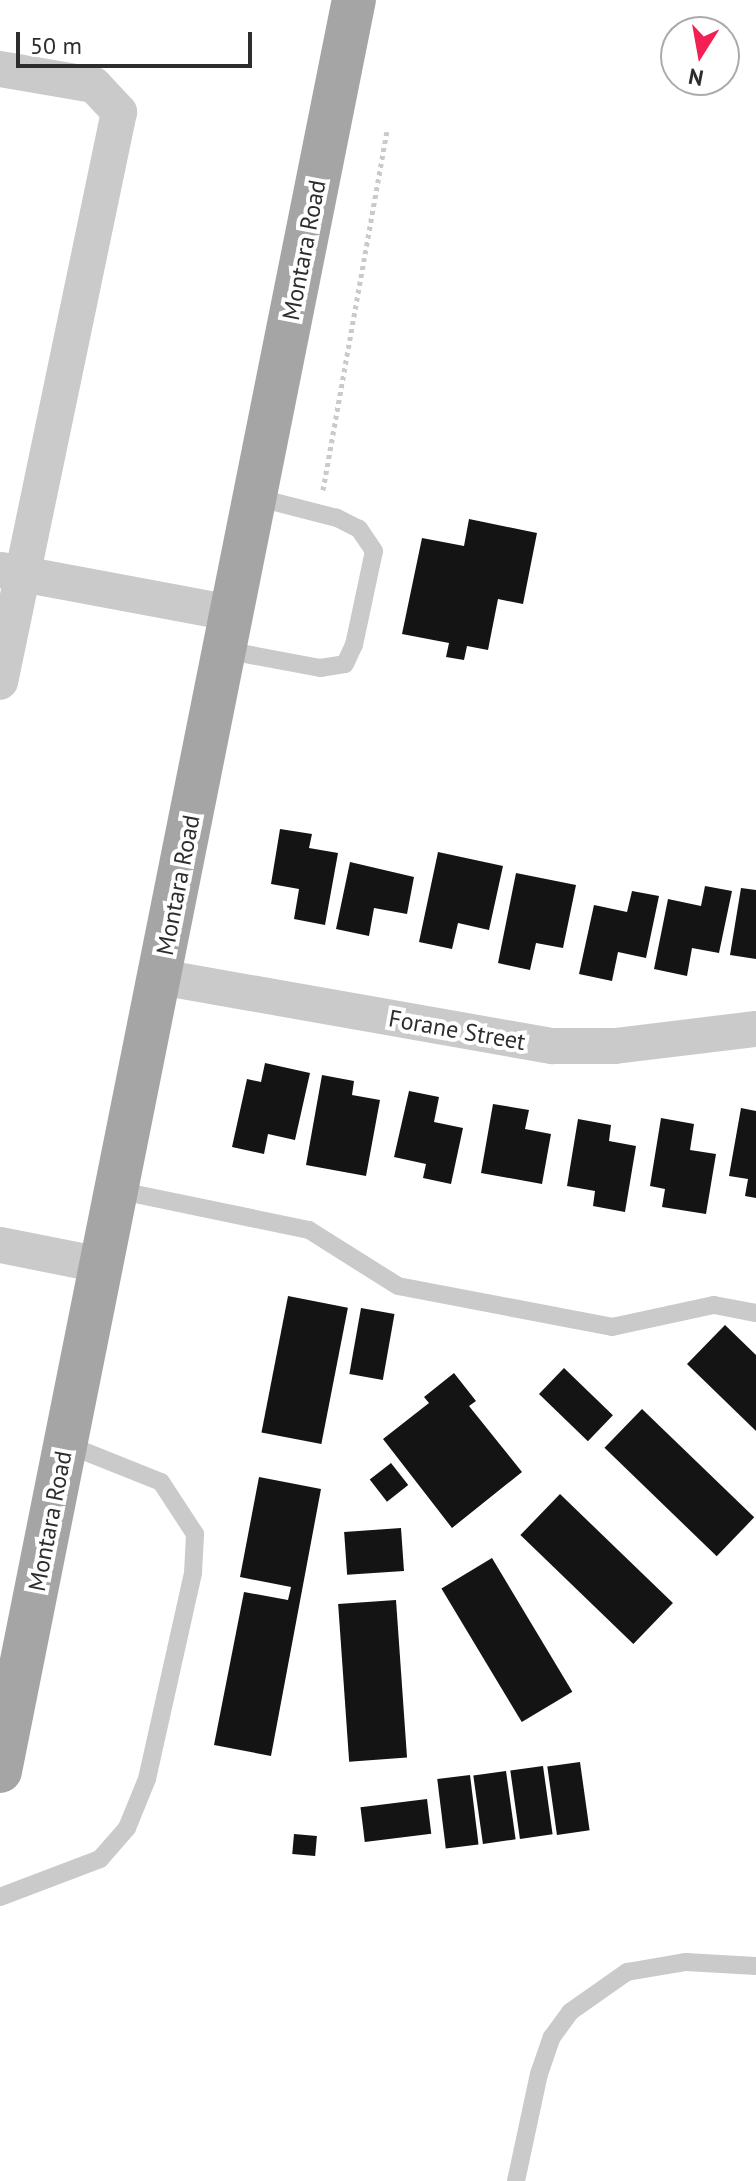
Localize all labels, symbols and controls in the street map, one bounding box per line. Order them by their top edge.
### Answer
scale bar [20,16,256,66]
north arrow [660,16,740,96]
text: 50 m [30,30,82,61]
text: N [686,62,706,93]
street label: Montara Road [276,177,332,323]
street label: Montara Road [150,812,206,958]
street label: Forane Street [386,1004,528,1056]
street label: Montara Road [22,1448,78,1594]

